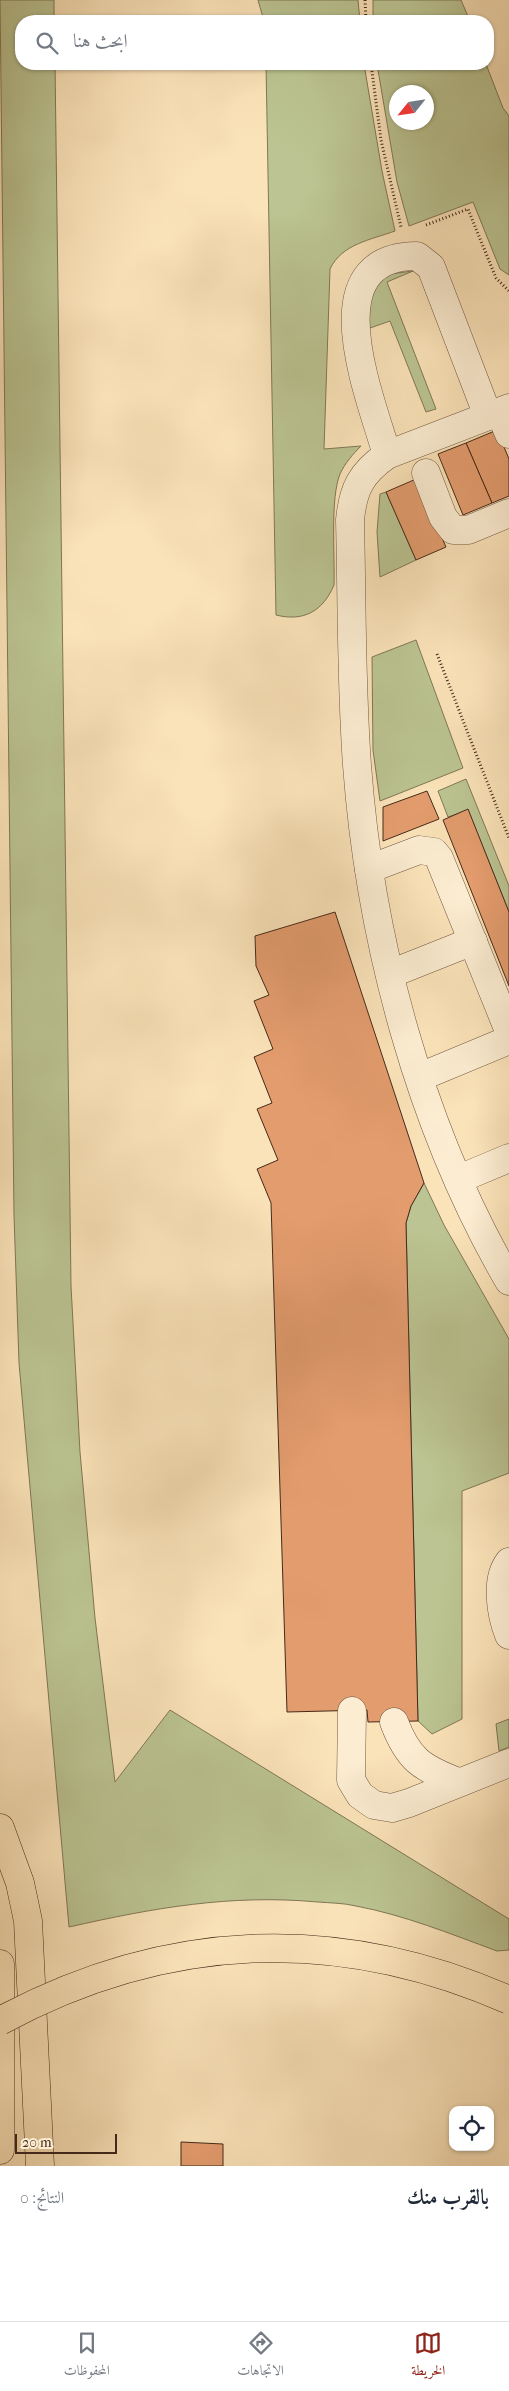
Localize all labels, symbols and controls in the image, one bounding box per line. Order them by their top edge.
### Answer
search box [15,15,494,70]
icon: search [33,29,61,57]
text: ابحث هنا [73,30,128,52]
north arrow [389,85,434,130]
map controls [449,2106,494,2151]
button: locate [449,2106,494,2151]
scale bar [15,2131,118,2154]
text: 20 m [22,2134,52,2151]
text: بالقرب منك [407,2185,489,2209]
text: النتائج: 0 [20,2188,64,2207]
tab: المحفوظات [64,2329,110,2384]
tab: الاتجاهات [237,2329,284,2384]
tab: الخريطة [411,2329,445,2384]

